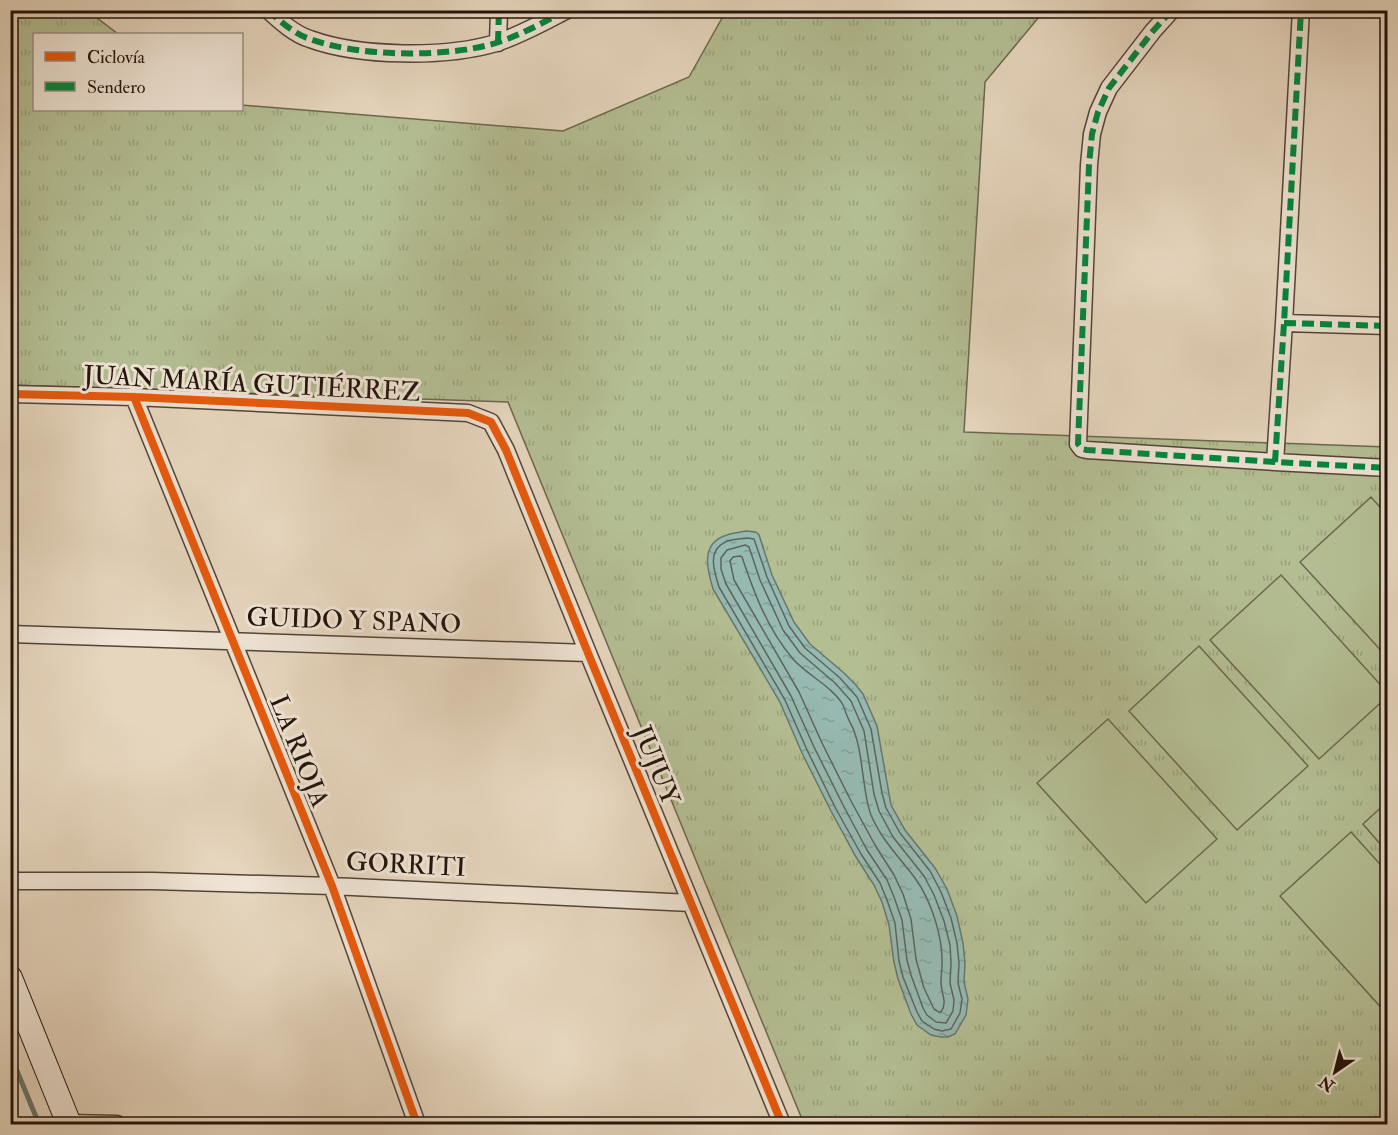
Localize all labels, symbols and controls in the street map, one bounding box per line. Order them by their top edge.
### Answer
legend [33,33,243,111]
text: Ciclovía [87,46,146,69]
text: Sendero [87,76,146,99]
street label: JUAN MARÍA GUTIÉRREZ [82,357,421,409]
street label: GUIDO Y SPANO [246,601,462,641]
street label: LA RIOJA [262,691,336,813]
street label: JUJUY [625,720,687,811]
street label: GORRITI [345,846,467,884]
north arrow [1305,1042,1365,1102]
text: N [1315,1071,1339,1096]

